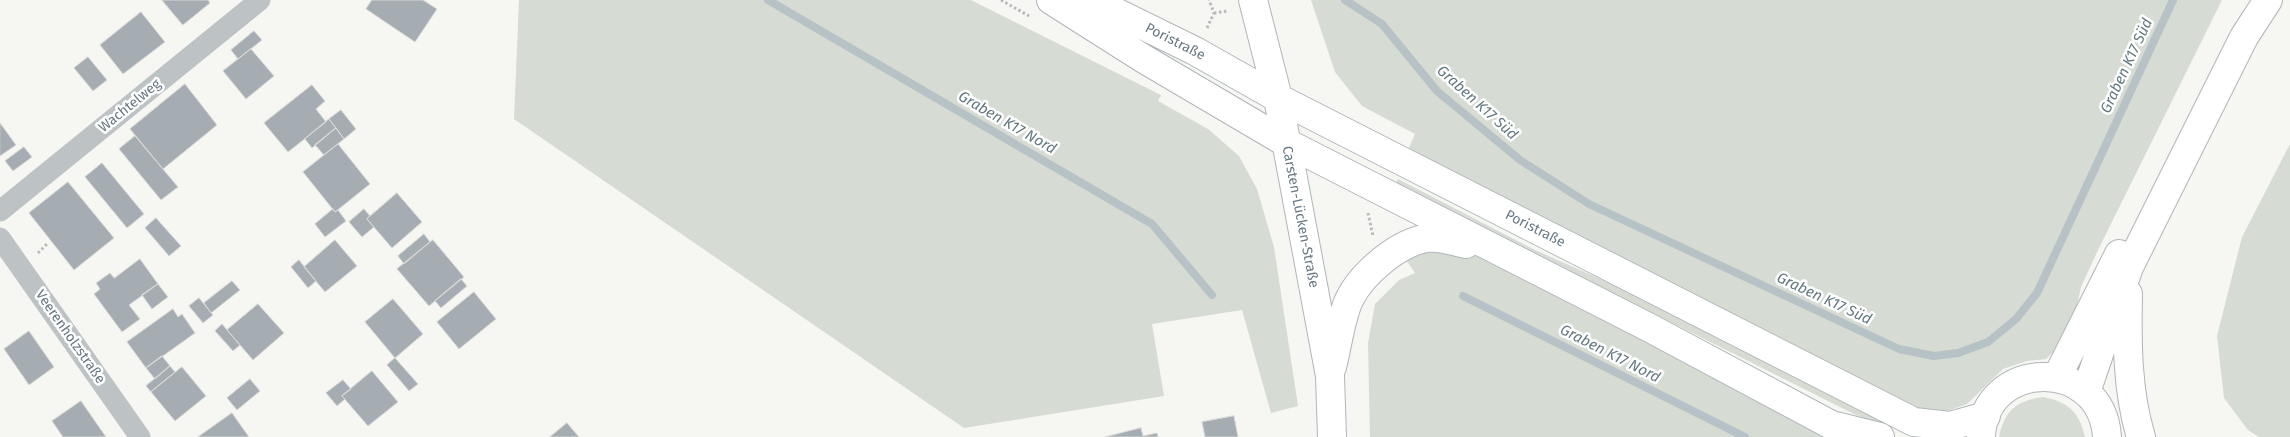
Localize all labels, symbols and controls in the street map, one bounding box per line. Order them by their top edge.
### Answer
water label: Graben K17 Süd [2097,16,2157,116]
street label: Poristraße [1142,20,1208,64]
water label: Graben K17 Süd [1433,62,1521,144]
street label: Wachtelweg [96,76,164,136]
water label: Graben K17 Nord [955,88,1059,158]
street label: Carsten-Lücken-Straße [1278,145,1322,289]
street label: Poristraße [1502,207,1568,251]
water label: Graben K17 Süd [1774,269,1874,329]
street label: Veerenholzstraße [32,287,108,387]
water label: Graben K17 Nord [1557,321,1663,387]

